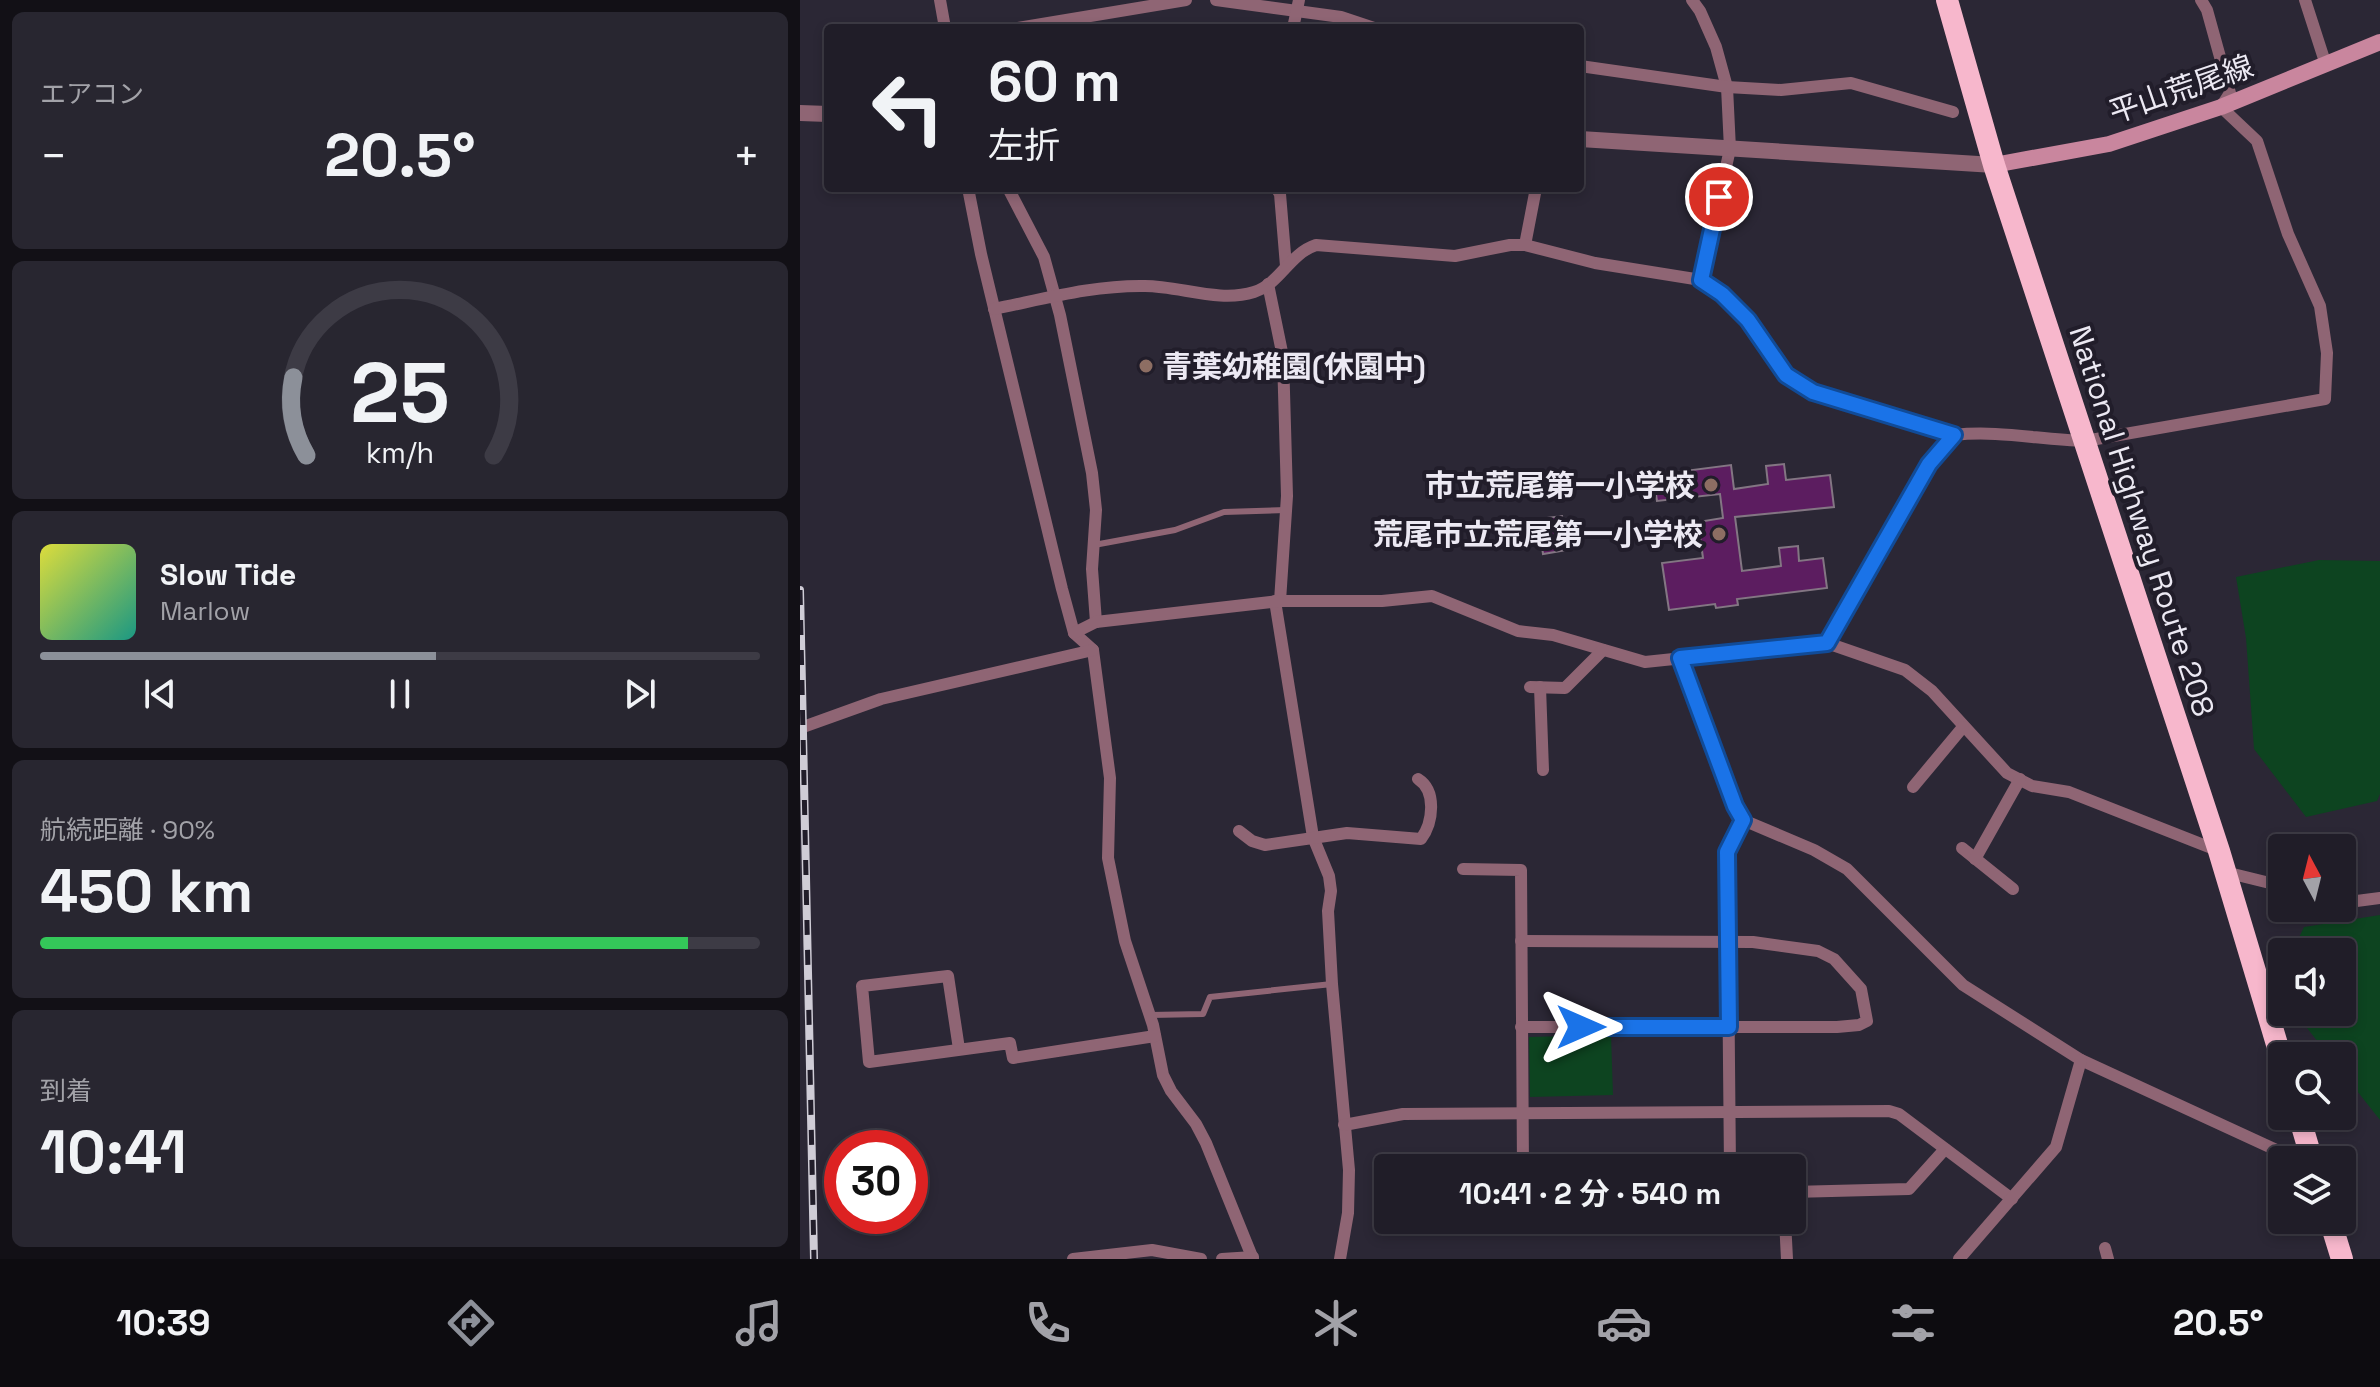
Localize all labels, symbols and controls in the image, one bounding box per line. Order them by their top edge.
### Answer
text: 60 m [988,46,1121,117]
street label: 平山荒尾線 [2104,46,2258,132]
icon: left [856,56,960,160]
text: エアコン [40,77,144,111]
text: 20.5° [324,117,476,194]
text: 左折 [988,123,1060,169]
text: − [40,128,67,184]
text: + [733,128,760,184]
pin [1685,163,1753,231]
icon: arrive [1697,175,1741,219]
street label: National Highway Route 208 [2060,321,2224,721]
text: 25 [350,340,450,446]
place label: 青葉幼稚園(休園中) [1162,347,1426,386]
marker: 青葉幼稚園(休園中) [1137,357,1155,375]
text: km/h [366,435,434,471]
place label: 市立荒尾第一小学校 [1425,466,1695,505]
marker: 市立荒尾第一小学校 [1702,476,1720,494]
place label: 荒尾市立荒尾第一小学校 [1373,515,1703,554]
marker: 荒尾市立荒尾第一小学校 [1710,525,1728,543]
text: Slow Tide [160,555,296,594]
text: Marlow [160,594,250,628]
icon: previous [138,672,182,716]
icon: pause [378,672,422,716]
icon: next [618,672,662,716]
text: 航続距離 · 90% [40,813,215,847]
north arrow [2268,834,2356,922]
map controls [2268,834,2356,1234]
text: 450 km [40,853,253,930]
button: sound [2268,938,2356,1026]
position arrow [1539,985,1623,1069]
button: search [2268,1042,2356,1130]
text: 到着 [40,1074,92,1108]
text: 10:41 [40,1114,187,1191]
speed limit sign: 30 [824,1130,928,1234]
button: layers [2268,1146,2356,1234]
text: 10:41 · 2 分 · 540 m [1459,1174,1721,1213]
icon: directions [443,1295,499,1351]
icon: music [731,1295,787,1351]
icon: phone [1020,1295,1076,1351]
icon: climate [1308,1295,1364,1351]
icon: car [1596,1295,1652,1351]
icon: filters [1885,1295,1941,1351]
text: 10:39 [116,1300,211,1346]
text: 20.5° [2173,1300,2264,1346]

